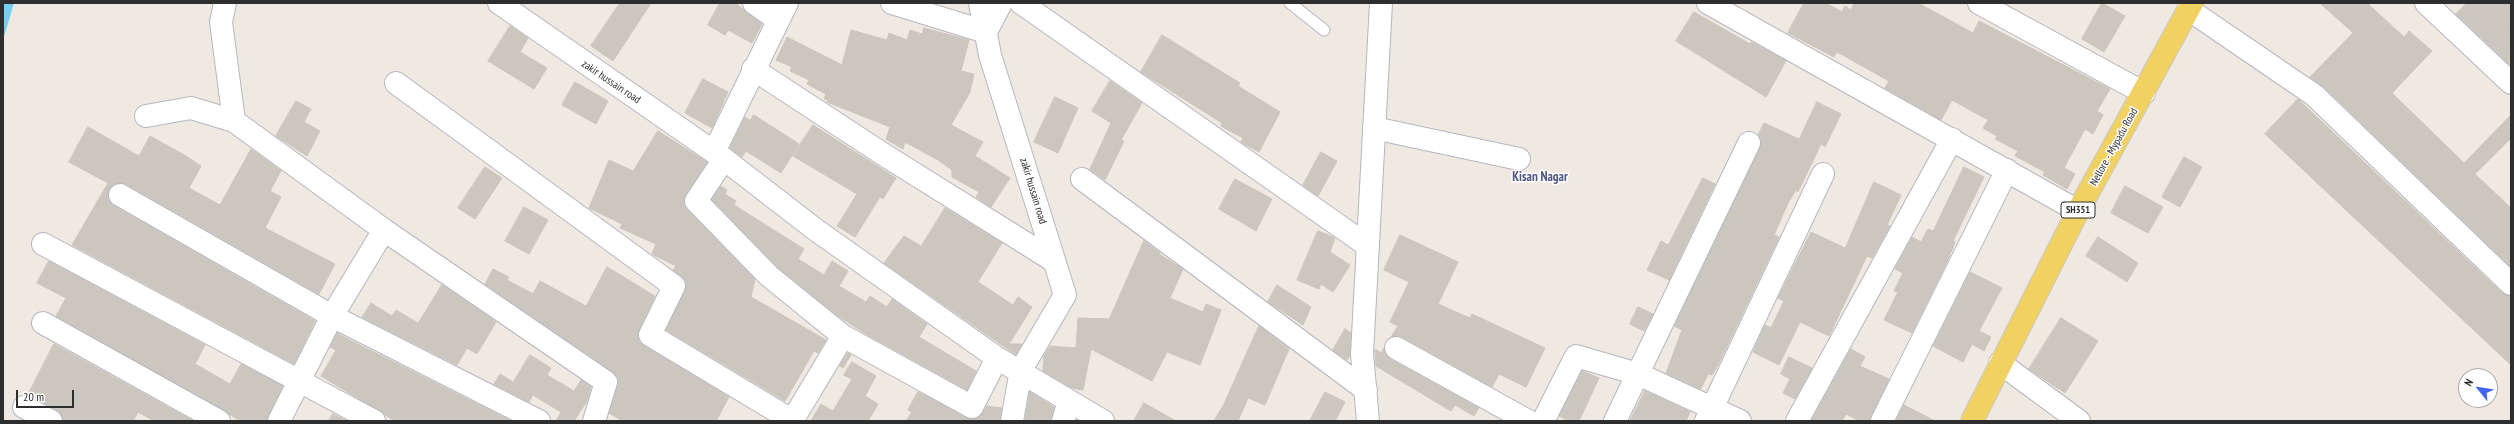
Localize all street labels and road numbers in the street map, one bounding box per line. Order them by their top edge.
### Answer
street label: zakir hussain road [579,57,643,107]
street label: Nellore - Mypadu Road [2087,106,2141,188]
street label: zakir hussain road [1017,156,1049,226]
road number: SH351 [2061,202,2095,218]

